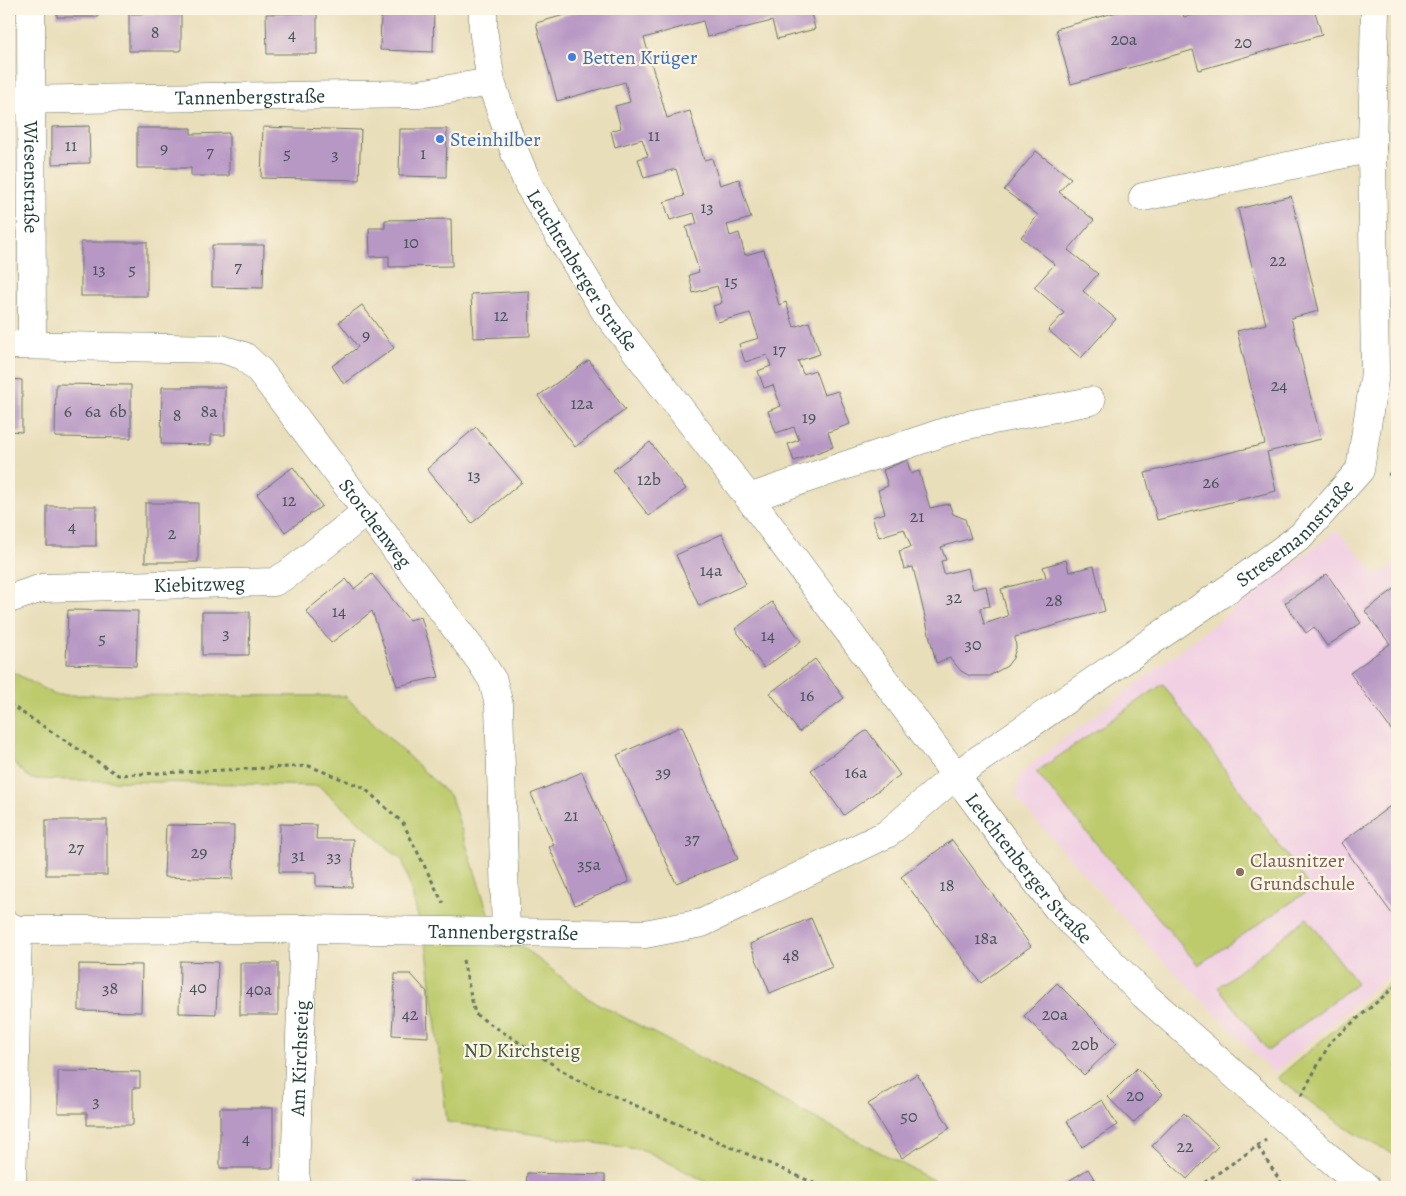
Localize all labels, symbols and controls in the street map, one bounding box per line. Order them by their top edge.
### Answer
house number: 8 [151,20,159,44]
house number: 4 [288,22,296,46]
house number: 20a [1111,27,1138,51]
house number: 20 [1234,30,1252,54]
place label: Betten Krüger [582,44,698,71]
marker: Betten Krüger [566,51,578,63]
street label: Tannenbergstraße [175,82,325,112]
street label: Wiesenstraße [17,120,45,233]
house number: 11 [648,123,660,147]
place label: Steinhilber [450,126,541,153]
house number: 11 [65,133,77,157]
marker: Steinhilber [434,133,446,145]
house number: 9 [160,136,168,160]
house number: 7 [206,139,214,163]
house number: 5 [283,141,291,165]
house number: 1 [420,141,426,165]
house number: 3 [331,142,339,166]
street label: Leuchtenberger Straße [520,184,644,357]
house number: 13 [700,195,714,219]
house number: 10 [403,230,419,254]
house number: 22 [1269,248,1287,272]
house number: 7 [234,254,242,278]
house number: 13 [92,257,106,281]
house number: 5 [128,257,136,281]
house number: 15 [724,269,738,293]
house number: 12 [494,303,509,327]
house number: 9 [362,323,370,347]
house number: 17 [772,337,786,361]
house number: 24 [1271,373,1287,397]
house number: 12a [570,391,594,415]
house number: 6 [64,399,72,423]
house number: 6a [85,399,102,423]
house number: 6b [109,399,127,423]
house number: 8a [200,399,218,423]
house number: 8 [173,403,181,427]
house number: 19 [802,405,816,429]
house number: 13 [467,463,481,487]
house number: 12b [637,467,661,491]
house number: 26 [1203,470,1219,494]
street label: Storchenweg [332,473,418,574]
street label: Stresemannstraße [1230,473,1360,593]
house number: 12 [282,488,297,512]
house number: 21 [910,504,924,528]
house number: 4 [68,514,76,538]
house number: 2 [168,521,177,545]
house number: 14a [700,558,723,582]
street label: Kiebitzweg [153,570,245,599]
house number: 32 [946,585,962,609]
house number: 28 [1045,588,1063,612]
house number: 14 [332,599,346,623]
house number: 3 [222,621,230,645]
house number: 14 [761,623,775,647]
house number: 5 [98,626,106,650]
house number: 30 [964,632,982,656]
house number: 16 [800,683,814,707]
house number: 39 [655,760,671,784]
house number: 16a [845,760,868,784]
street label: Leuchtenberger Straße [959,787,1098,950]
house number: 21 [564,803,578,827]
house number: 37 [684,826,700,850]
house number: 27 [68,835,84,859]
house number: 29 [191,840,207,864]
house number: 31 [291,843,305,867]
house number: 33 [327,844,341,868]
place label: Clausnitzer Grundschule [1250,847,1355,897]
house number: 35a [577,852,601,876]
marker: Clausnitzer Grundschule [1234,866,1246,878]
house number: 18 [940,873,954,897]
street label: Tannenbergstraße [428,918,578,947]
house number: 18a [974,926,998,950]
house number: 48 [783,943,799,967]
house number: 40 [189,975,207,999]
house number: 38 [102,976,118,1000]
house number: 40a [246,977,273,1001]
street label: Am Kirchsteig [284,1000,315,1118]
house number: 42 [402,1002,419,1026]
house number: 20a [1042,1002,1069,1026]
house number: 20b [1071,1032,1099,1056]
park label: ND Kirchsteig [464,1037,580,1064]
house number: 20 [1126,1083,1144,1107]
house number: 3 [92,1089,100,1113]
house number: 50 [900,1104,918,1128]
house number: 4 [242,1126,250,1150]
house number: 22 [1176,1134,1194,1158]

